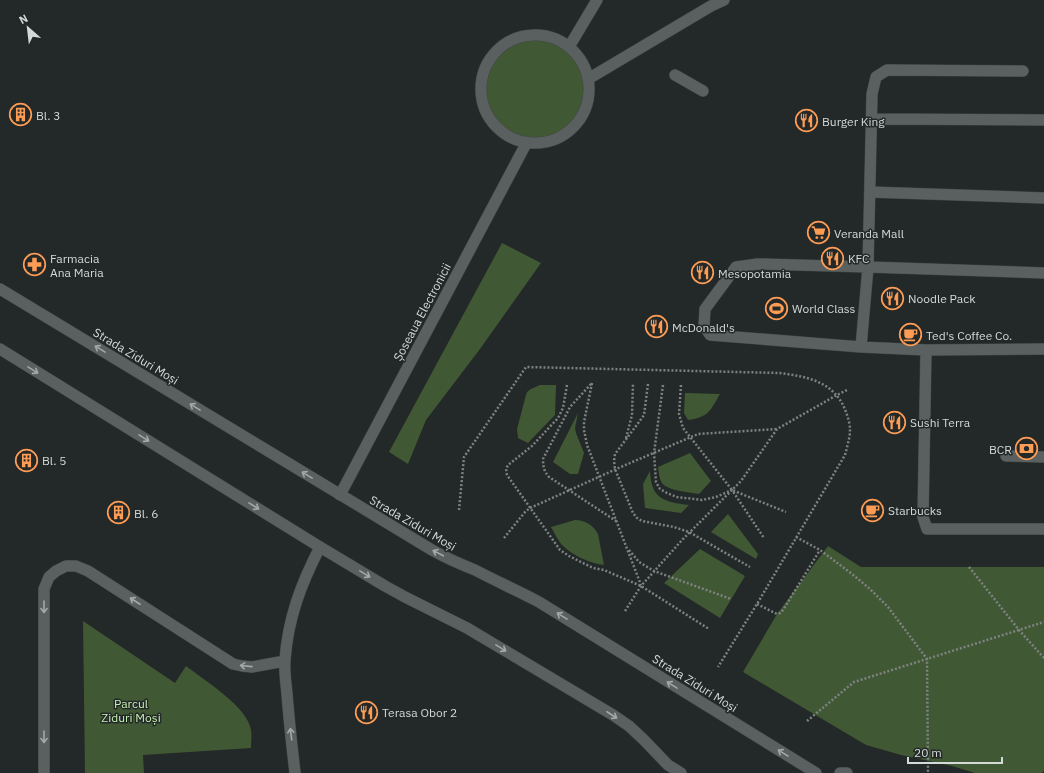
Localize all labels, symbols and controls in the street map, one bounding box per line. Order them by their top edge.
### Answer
north arrow [8,8,48,48]
text: N [17,11,30,27]
building icon: Bl. 3 [7,102,33,128]
place label: Bl. 3 [36,108,61,123]
restaurant icon: Burger King [794,108,820,134]
place label: Burger King [822,114,885,129]
supermarket icon: Veranda Mall [805,220,831,246]
place label: Veranda Mall [834,226,904,241]
restaurant icon: KFC [819,245,845,271]
place label: Farmacia Ana Maria [50,251,104,280]
place label: KFC [848,251,870,266]
pharmacy icon: Farmacia Ana Maria [22,252,48,278]
restaurant icon: Mesopotamia [689,260,715,286]
street label: Șoseaua Electronicii [390,261,454,363]
place label: Mesopotamia [718,266,792,281]
restaurant icon: Noodle Pack [880,285,906,311]
place label: Noodle Pack [908,291,976,306]
sports icon: World Class [763,295,789,321]
place label: World Class [792,301,856,316]
restaurant icon: McDonald's [643,314,669,340]
place label: McDonald's [672,320,735,335]
cafe icon: Ted's Coffee Co. [897,322,923,348]
street label: Strada Ziduri Moși [90,324,182,388]
place label: Ted's Coffee Co. [926,328,1012,343]
one-way arrow [94,345,106,353]
one-way arrow [27,366,39,374]
one-way arrow [189,403,201,411]
restaurant icon: Sushi Terra [882,409,908,435]
place label: Sushi Terra [910,415,971,430]
one-way arrow [138,434,149,442]
bank icon: BCR [1014,436,1040,462]
place label: BCR [989,442,1012,457]
building icon: Bl. 5 [13,447,39,473]
place label: Bl. 5 [42,453,67,468]
one-way arrow [301,470,313,478]
street label: Strada Ziduri Moși [367,492,459,554]
cafe icon: Starbucks [860,497,886,523]
building icon: Bl. 6 [106,500,132,526]
one-way arrow [248,503,260,511]
place label: Starbucks [888,503,942,518]
place label: Bl. 6 [134,506,159,521]
one-way arrow [432,549,444,557]
one-way arrow [359,570,370,578]
one-way arrow [130,597,141,605]
one-way arrow [40,600,48,613]
one-way arrow [556,612,568,620]
one-way arrow [495,644,506,652]
street label: Strada Ziduri Moși [650,651,740,715]
one-way arrow [240,663,253,670]
one-way arrow [666,680,678,688]
park label: Parcul Ziduri Moși [101,696,161,725]
restaurant icon: Terasa Obor 2 [353,699,379,725]
place label: Terasa Obor 2 [382,705,457,720]
one-way arrow [606,711,618,719]
one-way arrow [287,728,295,741]
one-way arrow [40,730,48,743]
scale bar [908,739,1002,765]
text: 20 m [914,745,942,760]
one-way arrow [777,748,789,756]

